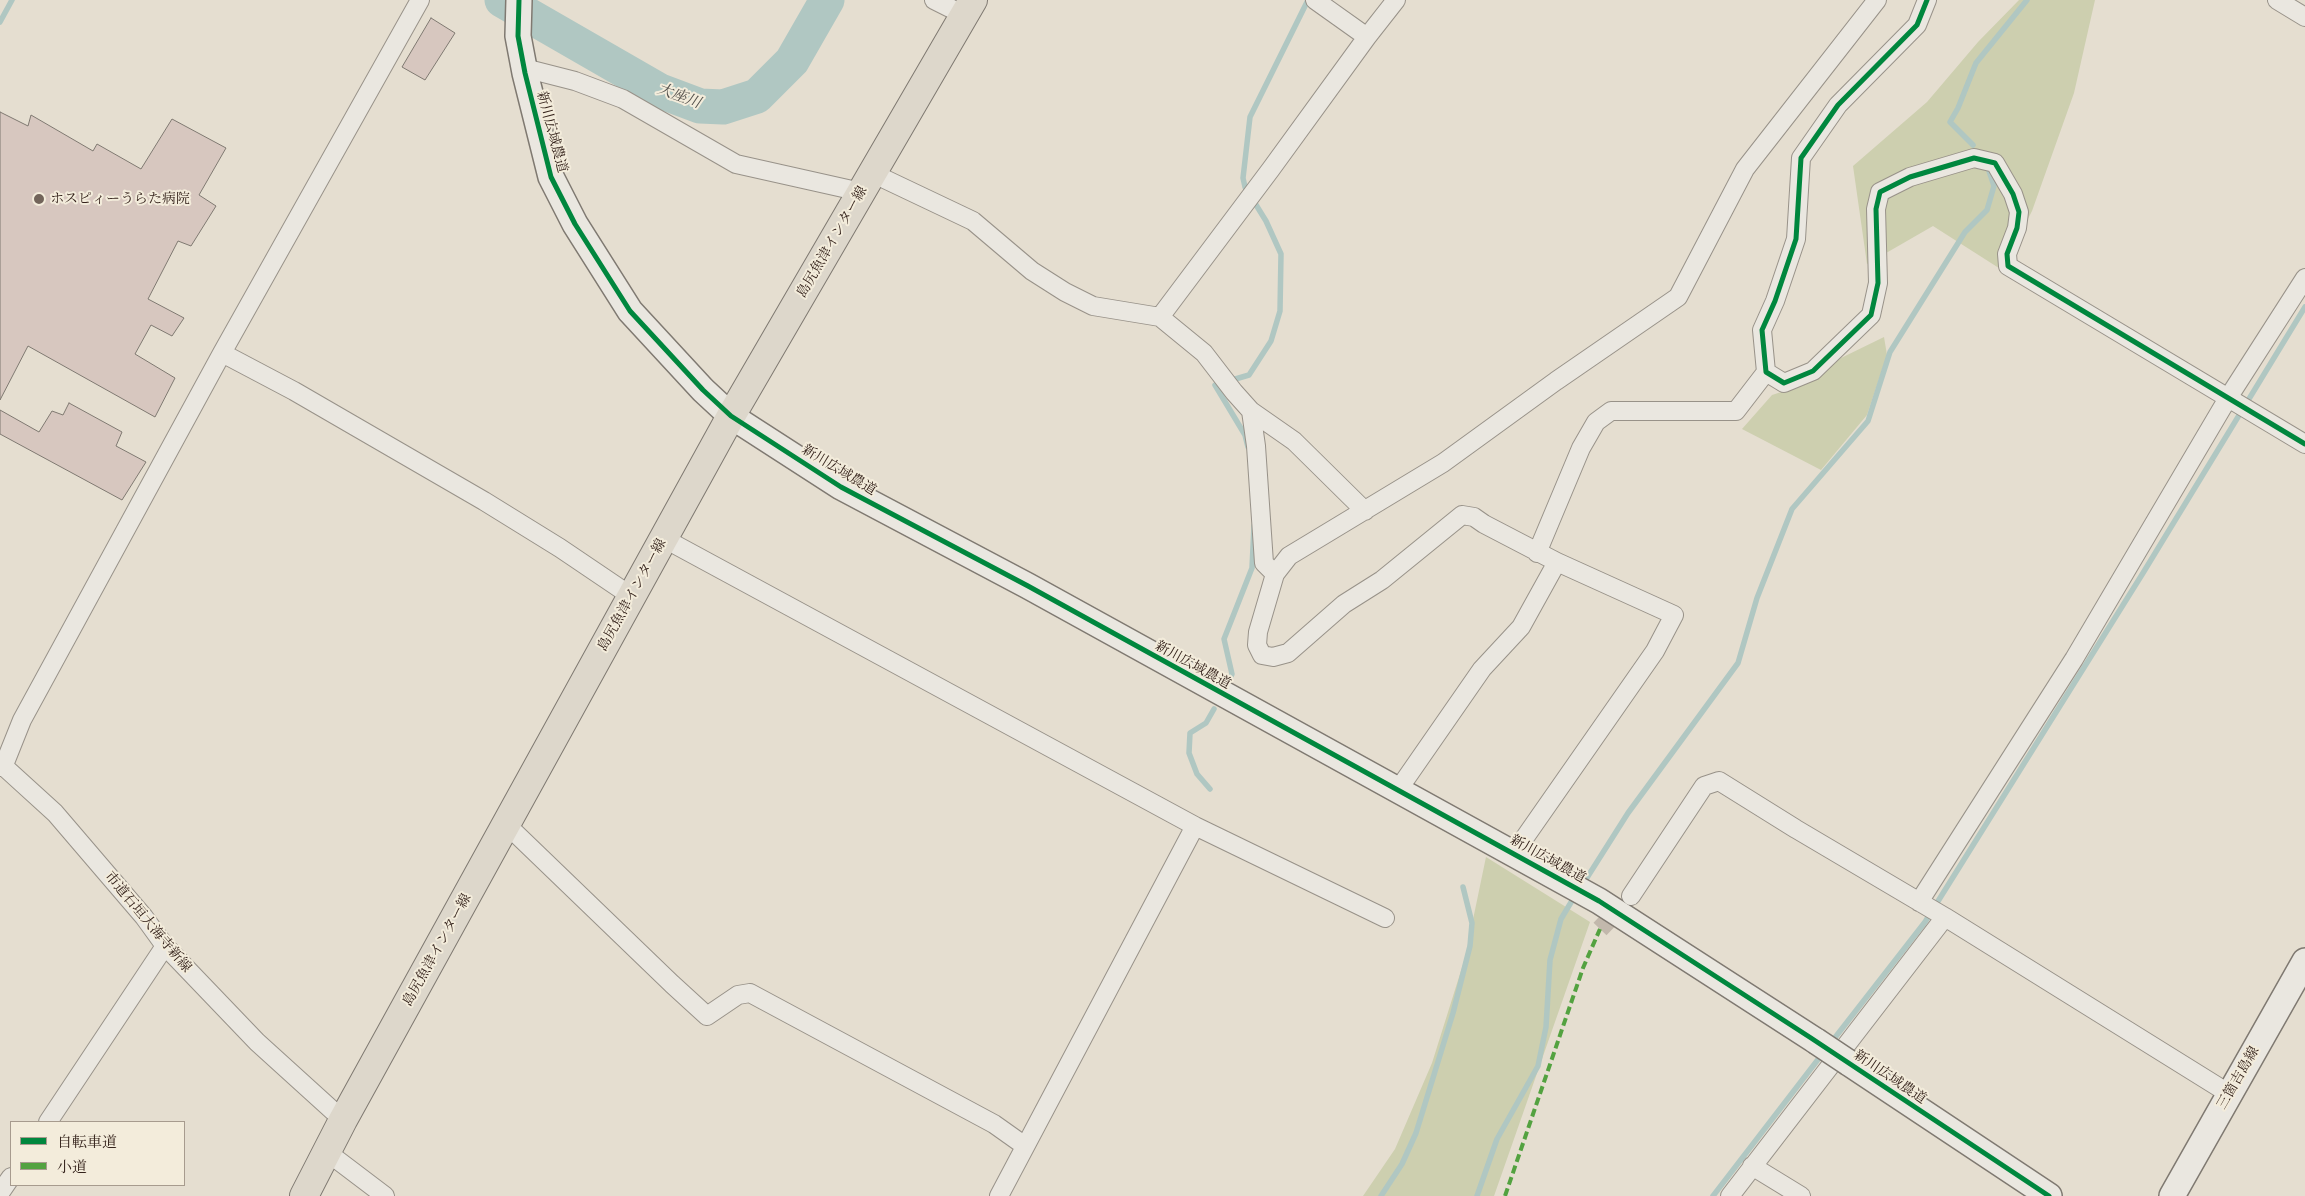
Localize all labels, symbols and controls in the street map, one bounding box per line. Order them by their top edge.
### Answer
water label: 大座川 [655,80,703,112]
street label: 新川広域農道 [533,89,571,175]
street label: 島尻魚津インター線 [793,183,871,301]
place label: ホスピィーうらた病院 [50,191,190,207]
marker: ホスピィーうらた病院 [32,192,46,206]
street label: 新川広域農道 [799,441,879,499]
street label: 島尻魚津インター線 [594,536,670,654]
street label: 新川広域農道 [1152,637,1234,693]
street label: 新川広域農道 [1507,831,1589,887]
street label: 市道石垣大海寺新線 [101,868,195,976]
street label: 島尻魚津インター線 [399,891,475,1009]
street label: 三箇吉島線 [2213,1043,2263,1113]
street label: 新川広域農道 [1850,1047,1930,1107]
legend [10,1121,185,1186]
text: 自転車道 [57,1132,117,1151]
text: 小道 [57,1157,87,1176]

